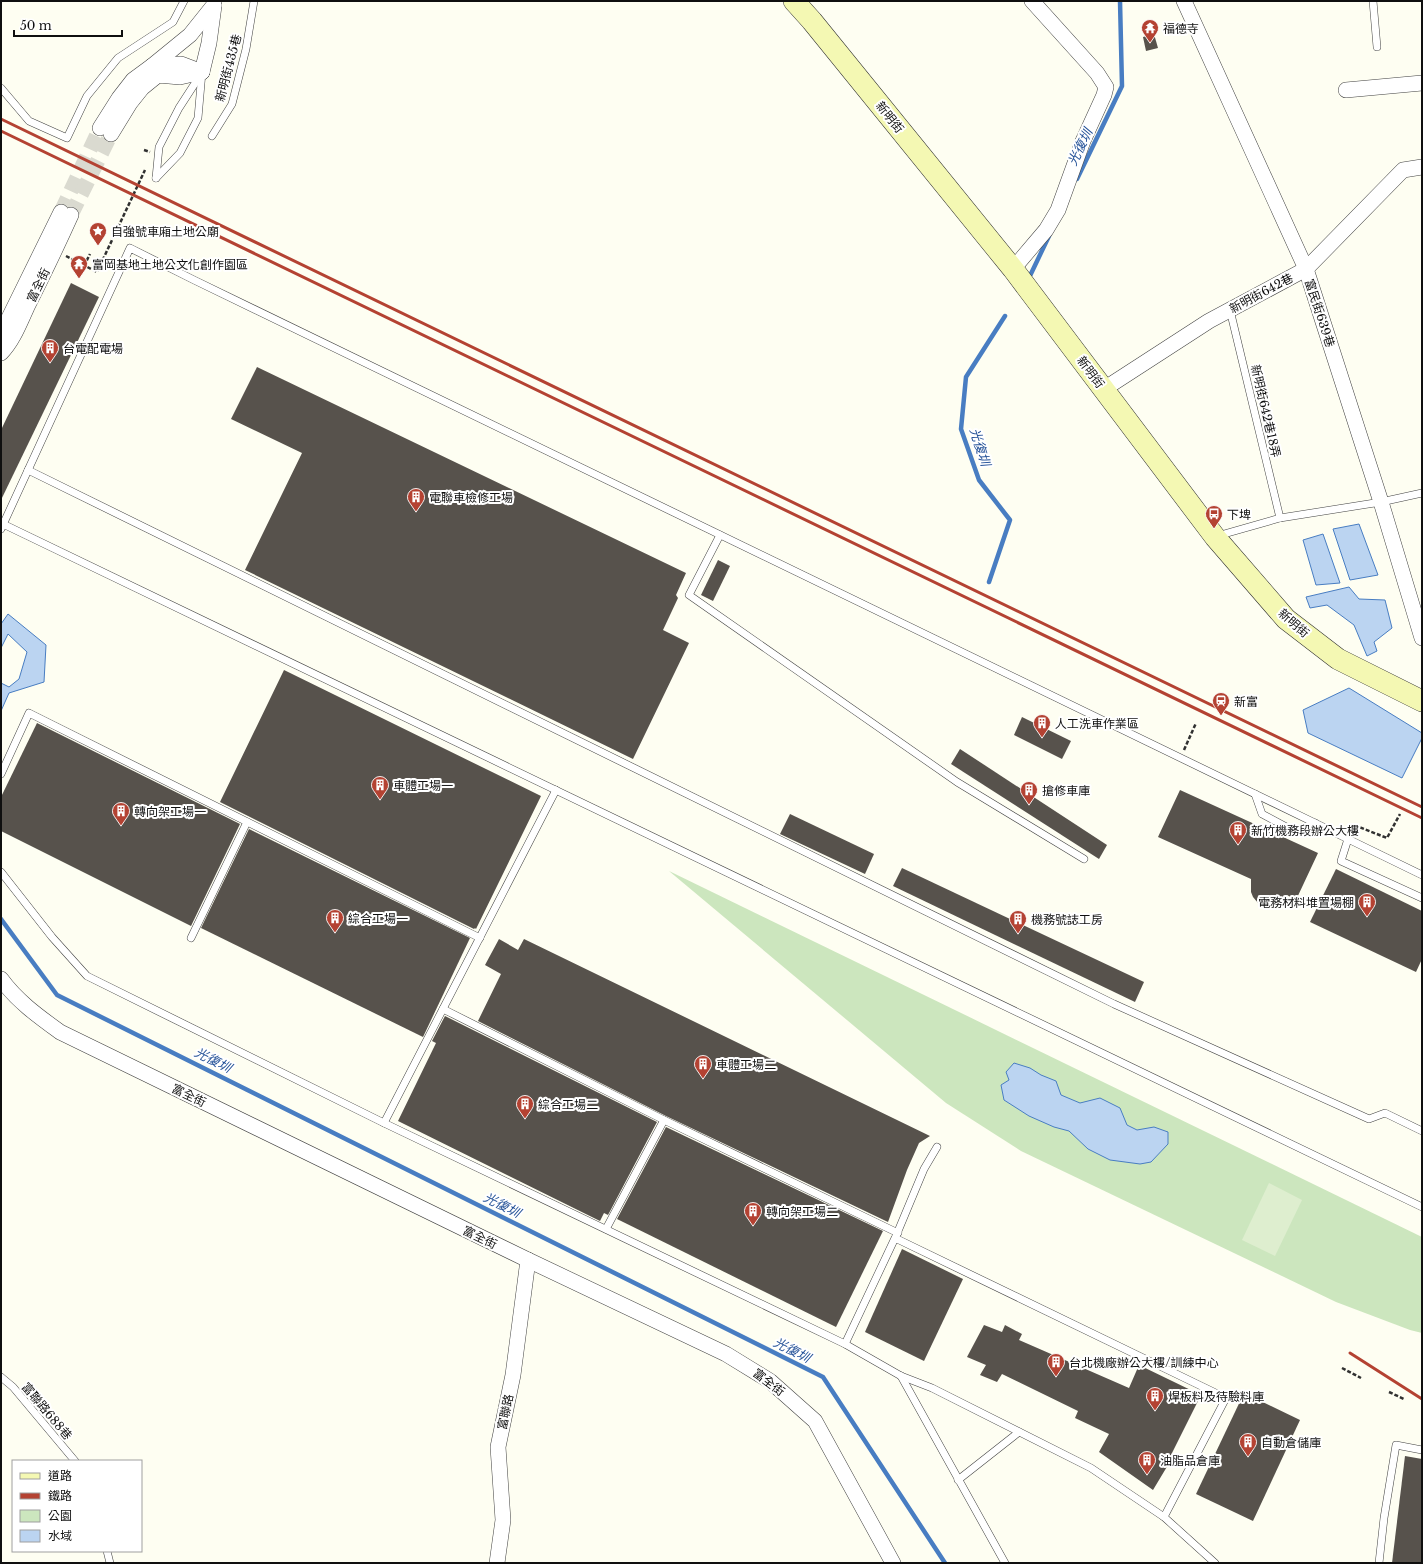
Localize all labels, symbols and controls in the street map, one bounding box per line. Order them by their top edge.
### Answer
scale bar [14,12,122,38]
text: 50 m [20,18,52,33]
temple icon: 福德寺 [1140,18,1160,43]
place label: 福德寺 [1163,21,1199,36]
street label: 新明街435巷 [212,33,244,103]
street label: 新明街 [873,98,907,136]
water label: 光復圳 [1064,124,1097,168]
place icon: 自強號車廂土地公廟 [88,221,108,246]
place label: 自強號車廂土地公廟 [111,224,219,239]
temple icon: 富岡基地土地公文化創作園區 [69,254,89,279]
place label: 富岡基地土地公文化創作園區 [92,257,248,272]
street label: 富全街 [23,266,53,304]
street label: 新明街642巷 [1227,270,1295,316]
street label: 富民街639巷 [1302,277,1338,349]
building icon: 台電配電場 [40,338,60,363]
place label: 台電配電場 [63,341,123,356]
street label: 新明街 [1074,353,1108,391]
street label: 新明街642巷18弄 [1248,363,1284,459]
water label: 光復圳 [966,426,995,470]
building icon: 電聯車檢修工場 [406,487,426,512]
place label: 電聯車檢修工場 [429,490,513,505]
bus stop icon: 下埤 [1204,504,1224,529]
place label: 下埤 [1227,507,1251,522]
street label: 新明街 [1275,606,1313,640]
station icon: 新富 [1211,691,1231,716]
place label: 新富 [1234,694,1258,709]
building icon: 人工洗車作業區 [1032,713,1052,738]
place label: 人工洗車作業區 [1055,716,1139,731]
building icon: 車體工場一 [370,775,390,800]
place label: 車體工場一 [393,778,453,793]
building icon: 搶修車庫 [1019,780,1039,805]
place label: 搶修車庫 [1042,783,1090,798]
building icon: 轉向架工場一 [111,801,131,826]
place label: 轉向架工場一 [134,804,206,819]
building icon: 新竹機務段辦公大樓 [1228,820,1248,845]
place label: 新竹機務段辦公大樓 [1251,823,1359,838]
building icon: 電務材料堆置場棚 [1357,892,1377,917]
place label: 電務材料堆置場棚 [1258,895,1354,910]
building icon: 綜合工場一 [325,908,345,933]
building icon: 機務號誌工房 [1008,909,1028,934]
place label: 綜合工場一 [348,911,408,926]
place label: 機務號誌工房 [1031,912,1103,927]
water label: 光復圳 [192,1044,236,1077]
building icon: 車體工場二 [693,1054,713,1079]
place label: 車體工場二 [716,1057,776,1072]
street label: 富全街 [170,1080,208,1110]
building icon: 綜合工場二 [515,1094,535,1119]
place label: 綜合工場二 [538,1097,598,1112]
water label: 光復圳 [481,1189,525,1222]
building icon: 轉向架工場二 [743,1201,763,1226]
place label: 轉向架工場二 [766,1204,838,1219]
street label: 富全街 [461,1222,499,1252]
water label: 光復圳 [771,1334,815,1367]
building icon: 台北機廠辦公大樓/訓練中心 [1046,1352,1066,1377]
place label: 台北機廠辦公大樓/訓練中心 [1069,1355,1219,1370]
street label: 富全街 [750,1365,788,1399]
street label: 富聯路688巷 [19,1379,75,1443]
building icon: 焊板料及待驗料庫 [1145,1386,1165,1411]
place label: 焊板料及待驗料庫 [1168,1389,1264,1404]
street label: 富聯路 [494,1393,516,1431]
building icon: 自動倉儲庫 [1238,1432,1258,1457]
place label: 自動倉儲庫 [1261,1435,1321,1450]
building icon: 油脂品倉庫 [1137,1450,1157,1475]
place label: 油脂品倉庫 [1160,1453,1220,1468]
legend [12,1460,142,1552]
text: 道路 [48,1468,72,1483]
text: 鐵路 [48,1488,72,1503]
text: 公園 [48,1508,72,1523]
text: 水域 [48,1528,72,1543]

